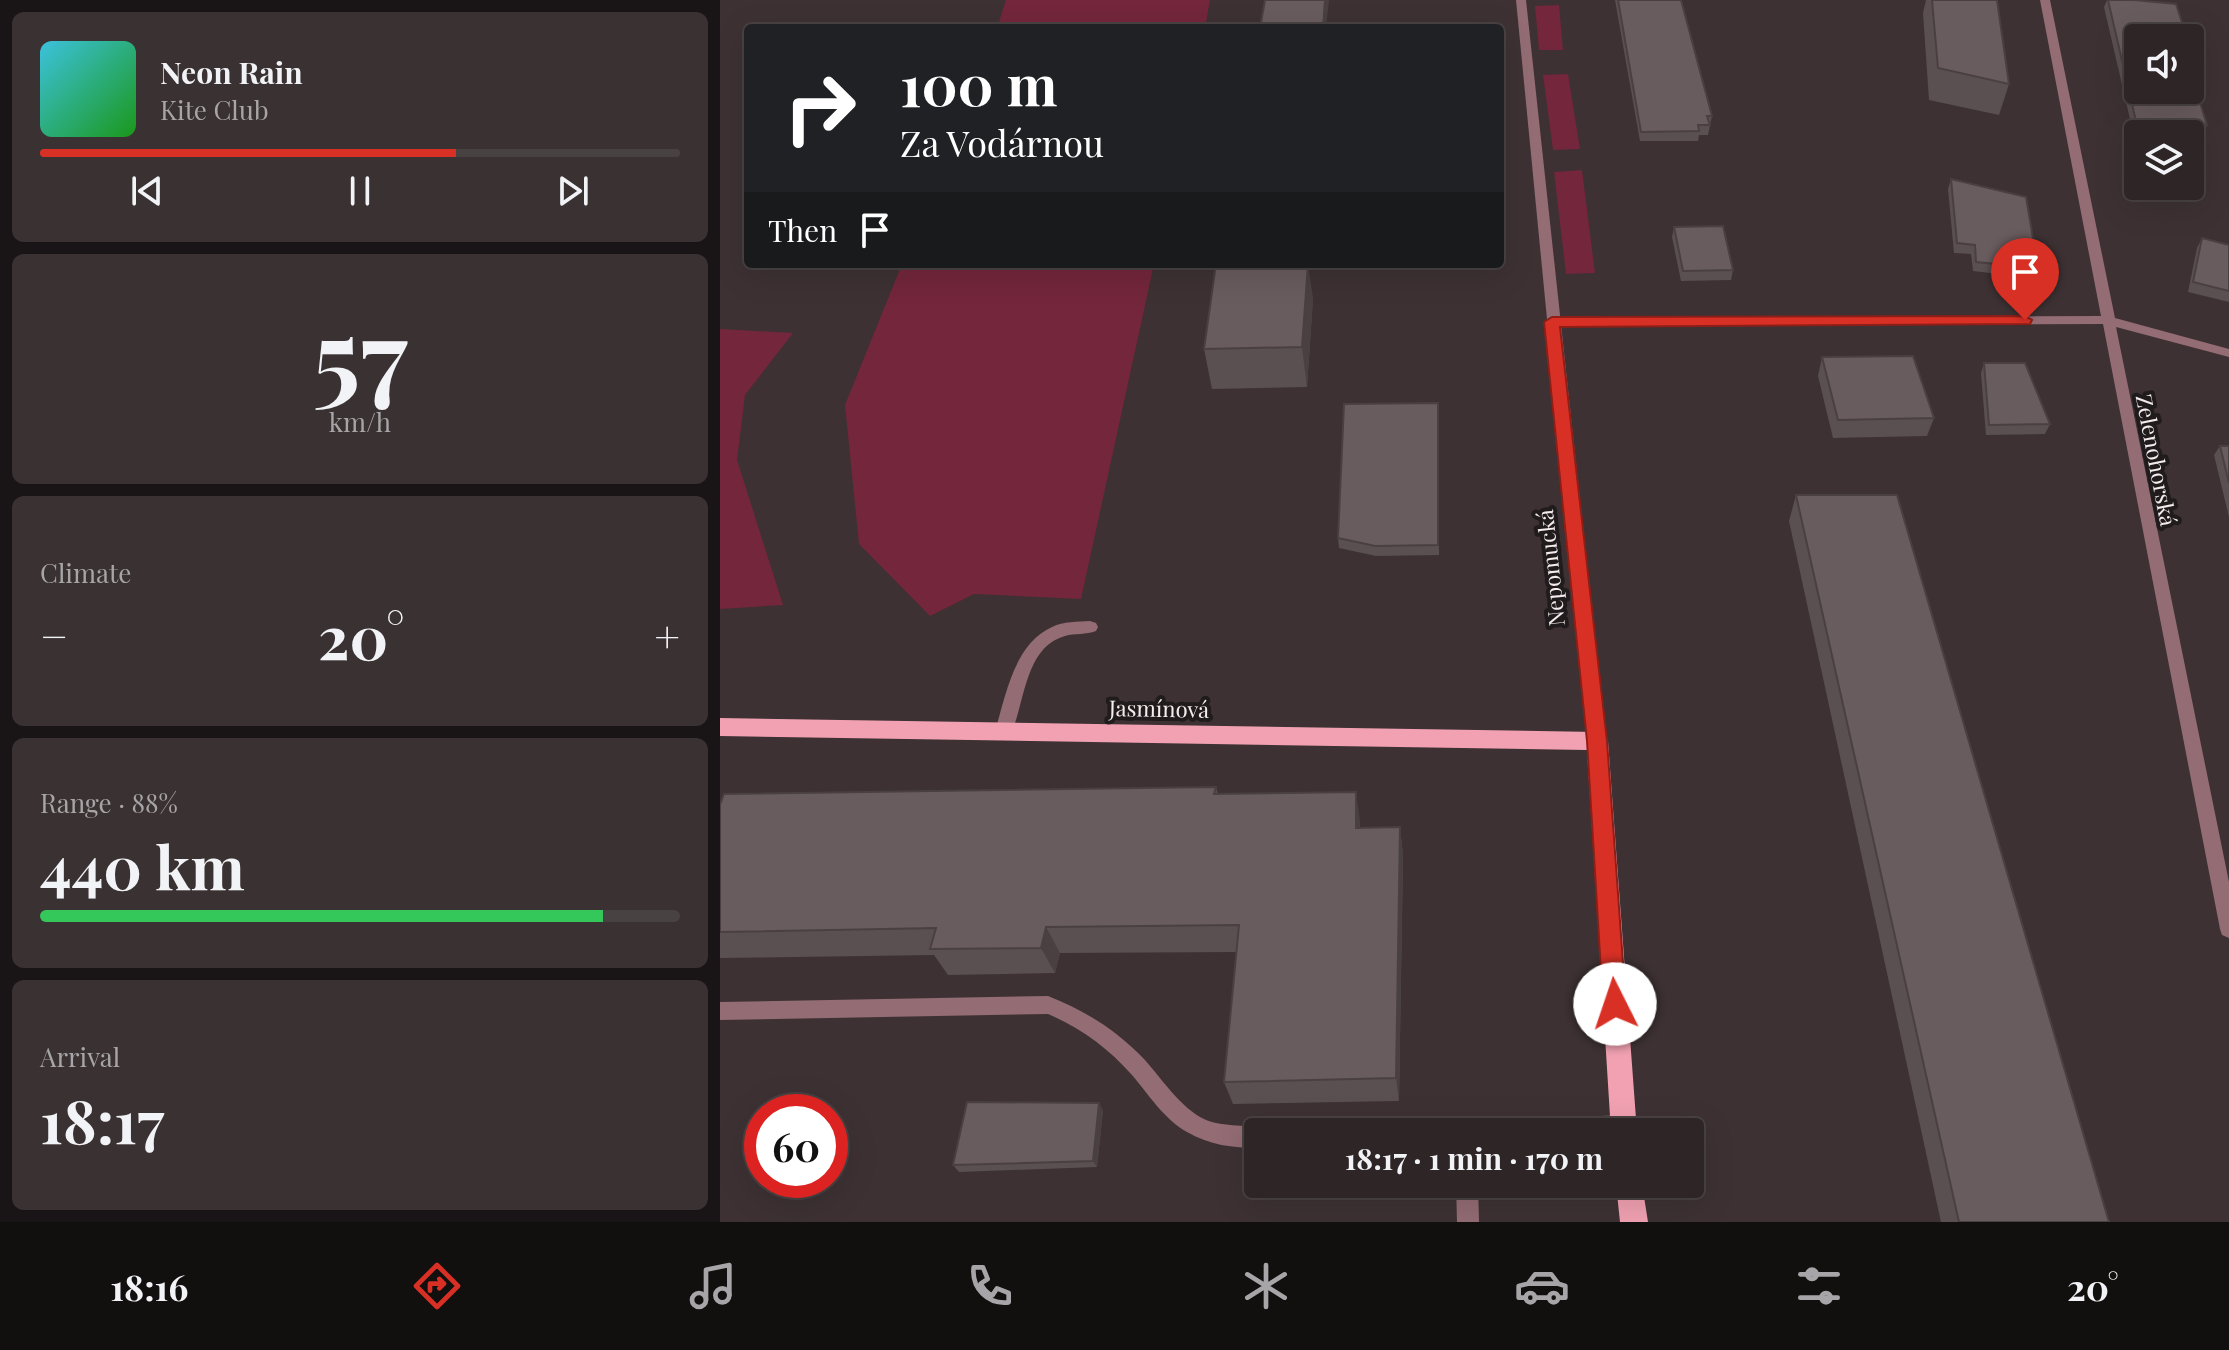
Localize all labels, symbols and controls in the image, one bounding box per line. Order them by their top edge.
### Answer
map controls [2124,24,2204,200]
button: sound [2124,24,2204,104]
text: 100 m [900,46,1057,121]
text: Neon Rain [160,52,303,92]
icon: right [768,56,872,160]
text: Kite Club [160,92,269,127]
text: Za Vodárnou [900,118,1104,166]
button: layers [2124,120,2204,200]
icon: previous [125,169,169,213]
icon: pause [338,169,382,213]
icon: next [551,169,595,213]
icon: arrive [853,208,897,252]
text: Then [768,210,837,250]
pin [1991,238,2059,320]
icon: arrive [2003,250,2047,294]
text: 57 [312,282,408,421]
street label: Zelenohorská [2130,392,2184,529]
text: km/h [329,404,391,439]
street label: Nepomucká [1529,508,1571,628]
text: Climate [40,555,131,590]
text: 20° [318,595,405,675]
text: − [40,605,68,664]
text: + [654,605,680,664]
street label: Jasmínová [1108,692,1209,724]
text: Range · 88% [40,785,178,820]
text: 440 km [40,825,245,905]
position arrow [1573,962,1657,1046]
text: Arrival [40,1039,120,1074]
text: 18:17 [40,1079,164,1159]
speed limit sign: 60 [744,1094,848,1198]
text: 18:17 · 1 min · 170 m [1345,1138,1603,1178]
icon: directions [409,1258,465,1314]
icon: music [685,1258,741,1314]
icon: phone [962,1258,1018,1314]
icon: climate [1238,1258,1294,1314]
icon: car [1514,1258,1570,1314]
icon: filters [1791,1258,1847,1314]
text: 18:16 [110,1262,189,1310]
text: 20° [2067,1262,2119,1310]

